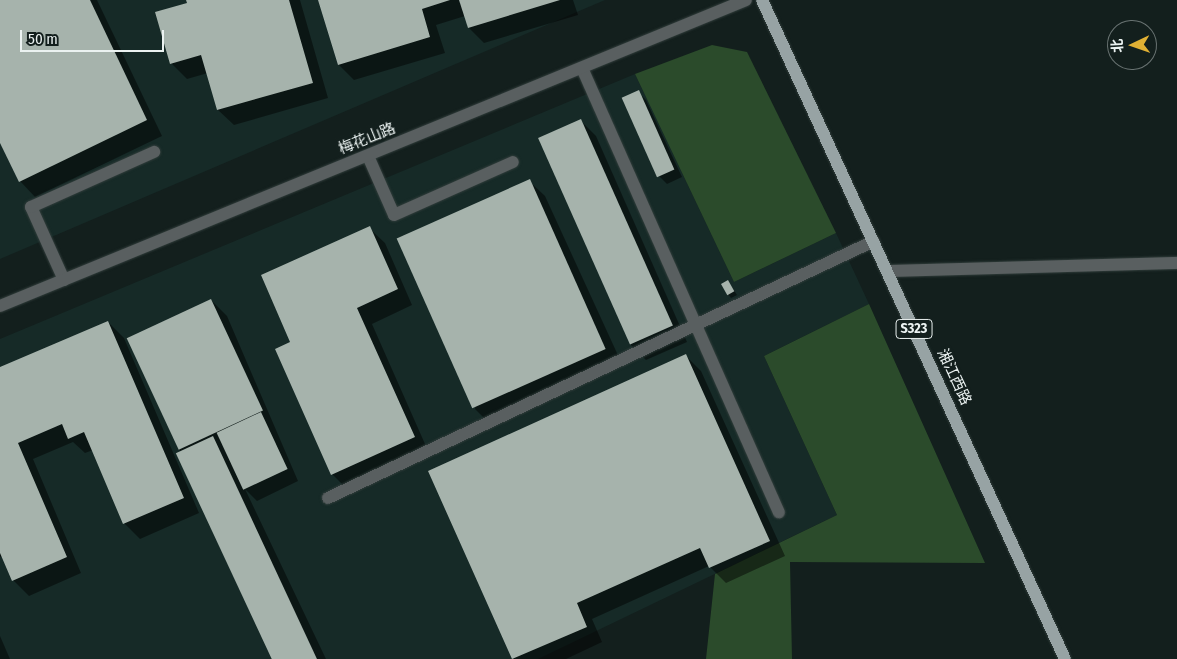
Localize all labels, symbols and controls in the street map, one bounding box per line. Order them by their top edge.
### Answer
scale bar [22,20,166,52]
north arrow [1107,20,1157,70]
text: 50 m [28,30,58,48]
text: 北 [1109,38,1126,53]
street label: 梅花山路 [336,119,398,159]
road number: S323 [895,318,933,340]
street label: 湘江西路 [933,346,975,408]

